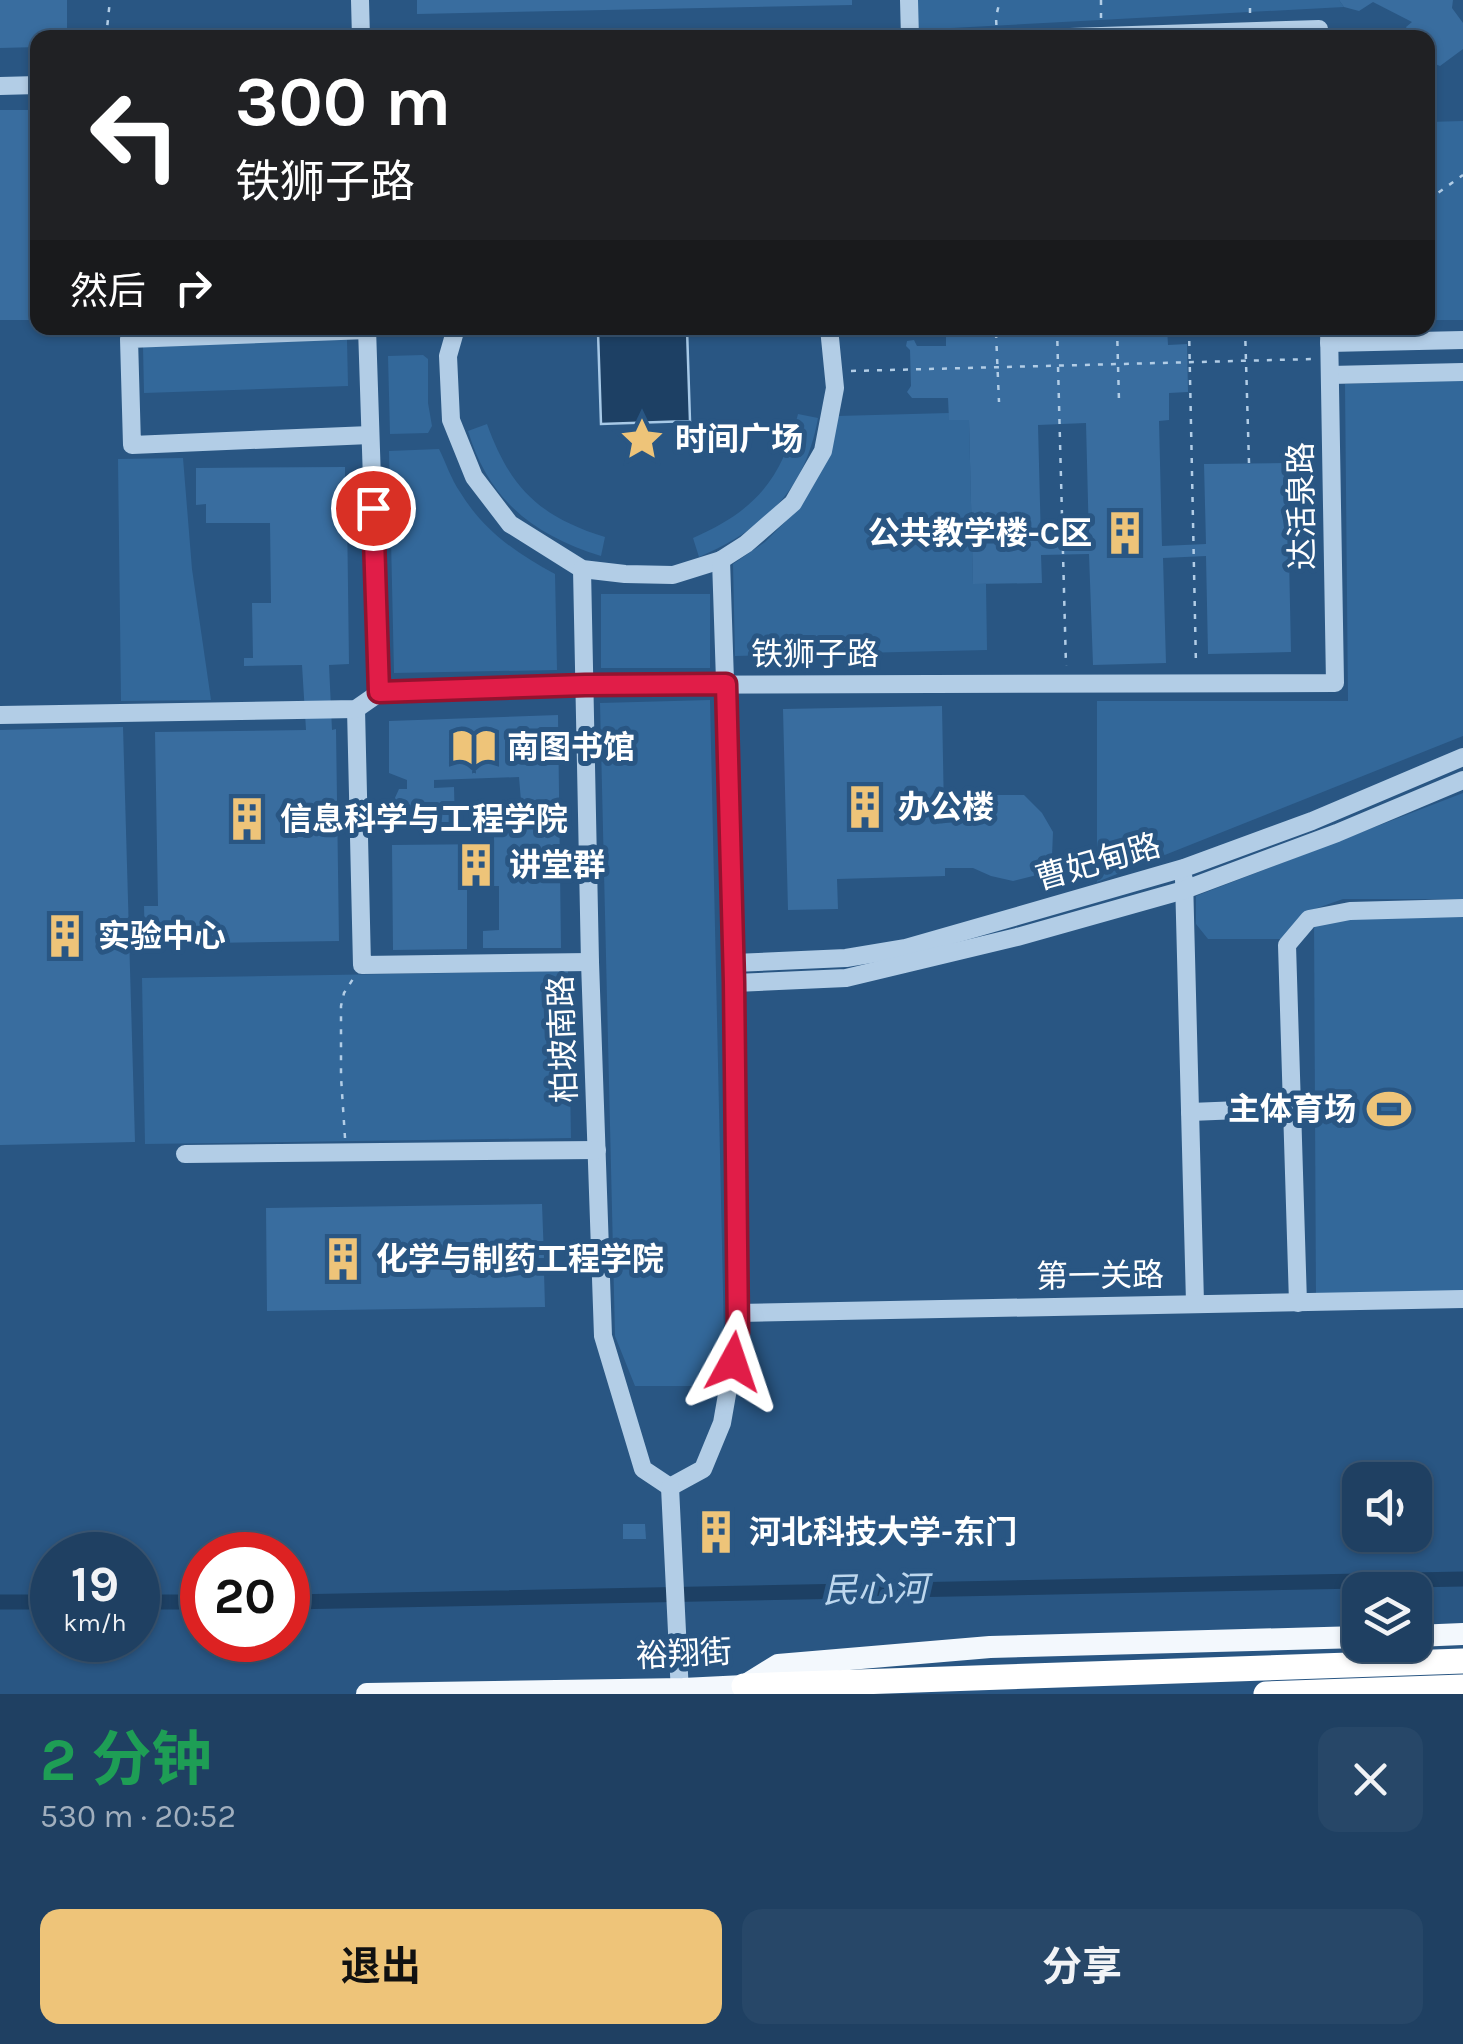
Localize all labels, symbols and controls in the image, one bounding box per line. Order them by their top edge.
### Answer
text: 300 m [235,61,451,143]
icon: left [70,70,200,200]
text: 铁狮子路 [235,156,415,208]
icon: right [166,260,221,315]
text: 然后 [70,269,146,314]
place icon: 时间广场 [618,415,666,463]
place label: 时间广场 [675,421,803,458]
street label: 达活泉路 [1282,442,1322,570]
pin [331,466,416,551]
icon: arrive [346,481,401,536]
building icon: 公共教学楼-C区 [1101,509,1149,557]
place label: 公共教学楼-C区 [868,515,1092,552]
street label: 铁狮子路 [751,636,879,673]
library icon: 南图书馆 [450,723,498,771]
place label: 南图书馆 [507,729,635,766]
building icon: 办公楼 [841,783,889,831]
place label: 办公楼 [898,789,994,826]
building icon: 信息科学与工程学院 [223,795,271,843]
place label: 信息科学与工程学院 [280,801,568,838]
street label: 曹妃甸路 [1031,827,1165,897]
building icon: 讲堂群 [452,841,500,889]
place label: 讲堂群 [509,847,605,884]
building icon: 实验中心 [41,912,89,960]
place label: 实验中心 [98,918,226,955]
street label: 柏坡南路 [542,974,584,1104]
sports icon: 主体育场 [1365,1085,1413,1133]
place label: 主体育场 [1228,1091,1356,1128]
building icon: 化学与制药工程学院 [319,1235,367,1283]
place label: 化学与制药工程学院 [376,1241,664,1278]
street label: 第一关路 [1036,1256,1164,1296]
position arrow [681,1310,785,1414]
map controls [1342,1462,1432,1662]
button: sound [1342,1462,1432,1552]
building icon: 河北科技大学-东门 [692,1508,740,1556]
place label: 河北科技大学-东门 [749,1514,1017,1551]
speed limit sign: 20 [180,1532,310,1662]
text: 19 [71,1555,119,1614]
water label: 民心河 [822,1568,934,1611]
button: layers [1342,1572,1432,1662]
text: km/h [63,1608,127,1637]
street label: 裕翔街 [635,1633,733,1675]
text: 2 分钟 [40,1725,211,1795]
button: close [1318,1727,1423,1832]
text: 530 m · 20:52 [40,1798,236,1835]
button: 退出 [40,1909,722,2024]
button: 分享 [742,1909,1423,2024]

